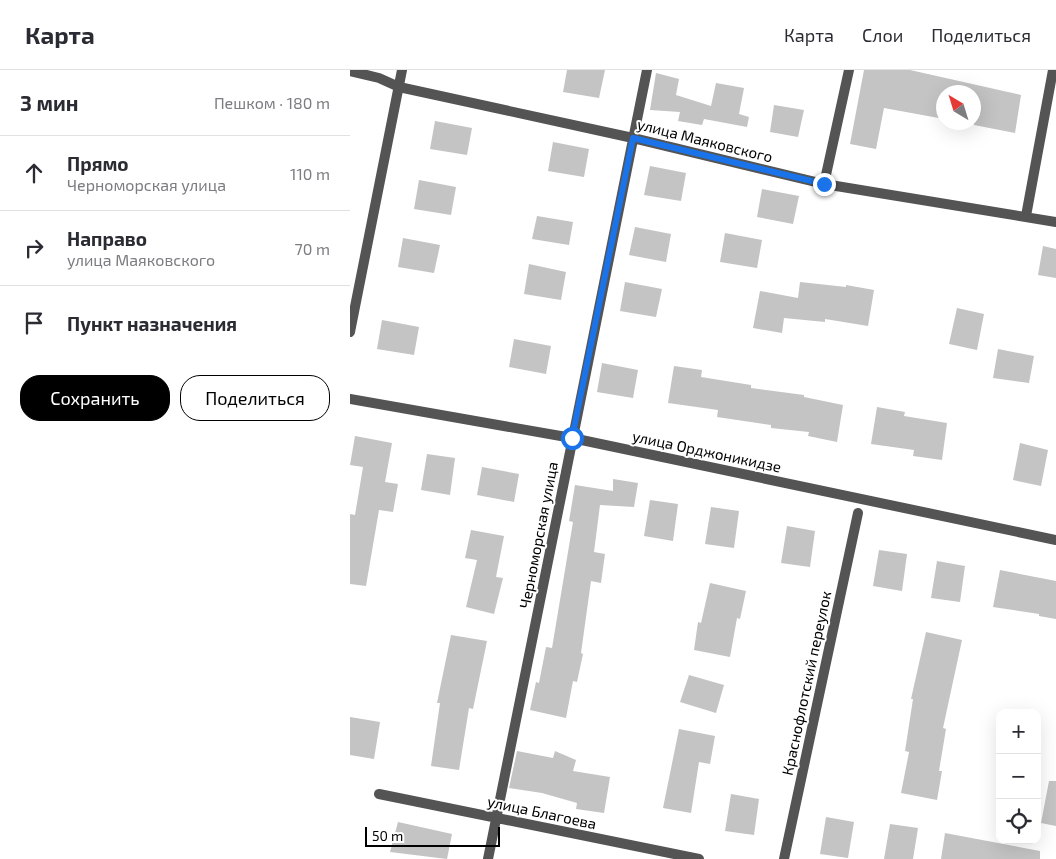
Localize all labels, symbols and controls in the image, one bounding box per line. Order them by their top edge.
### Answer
text: Карта [25,20,95,49]
text: Карта [784,24,834,46]
text: Слои [862,24,903,46]
text: Поделиться [931,24,1031,46]
north arrow [936,85,981,130]
text: 3 мин [20,90,78,115]
text: Пешком · 180 m [214,93,330,112]
street label: улица Маяковского [635,114,775,167]
text: Прямо [67,152,129,175]
icon: ahead [20,159,48,187]
text: 110 m [290,164,330,183]
route end [813,173,836,196]
text: Черноморская улица [67,175,226,194]
text: Направо [67,227,147,250]
icon: right [20,234,48,262]
text: 70 m [295,239,330,258]
text: улица Маяковского [67,250,215,269]
icon: arrive [20,309,48,337]
text: Пункт назначения [67,312,237,335]
button: Сохранить [20,375,170,421]
button: Поделиться [180,375,330,421]
street label: улица Орджоникидзе [631,426,783,477]
route start [561,427,584,450]
street label: Черноморская улица [515,460,562,610]
street label: Краснофлотский переулок [778,589,835,777]
map controls [996,709,1041,844]
button: + [996,709,1041,754]
button: − [996,754,1041,799]
street label: улица Благоева [486,792,598,833]
button: locate [996,799,1041,844]
scale bar [365,824,500,847]
text: 50 m [372,827,403,844]

